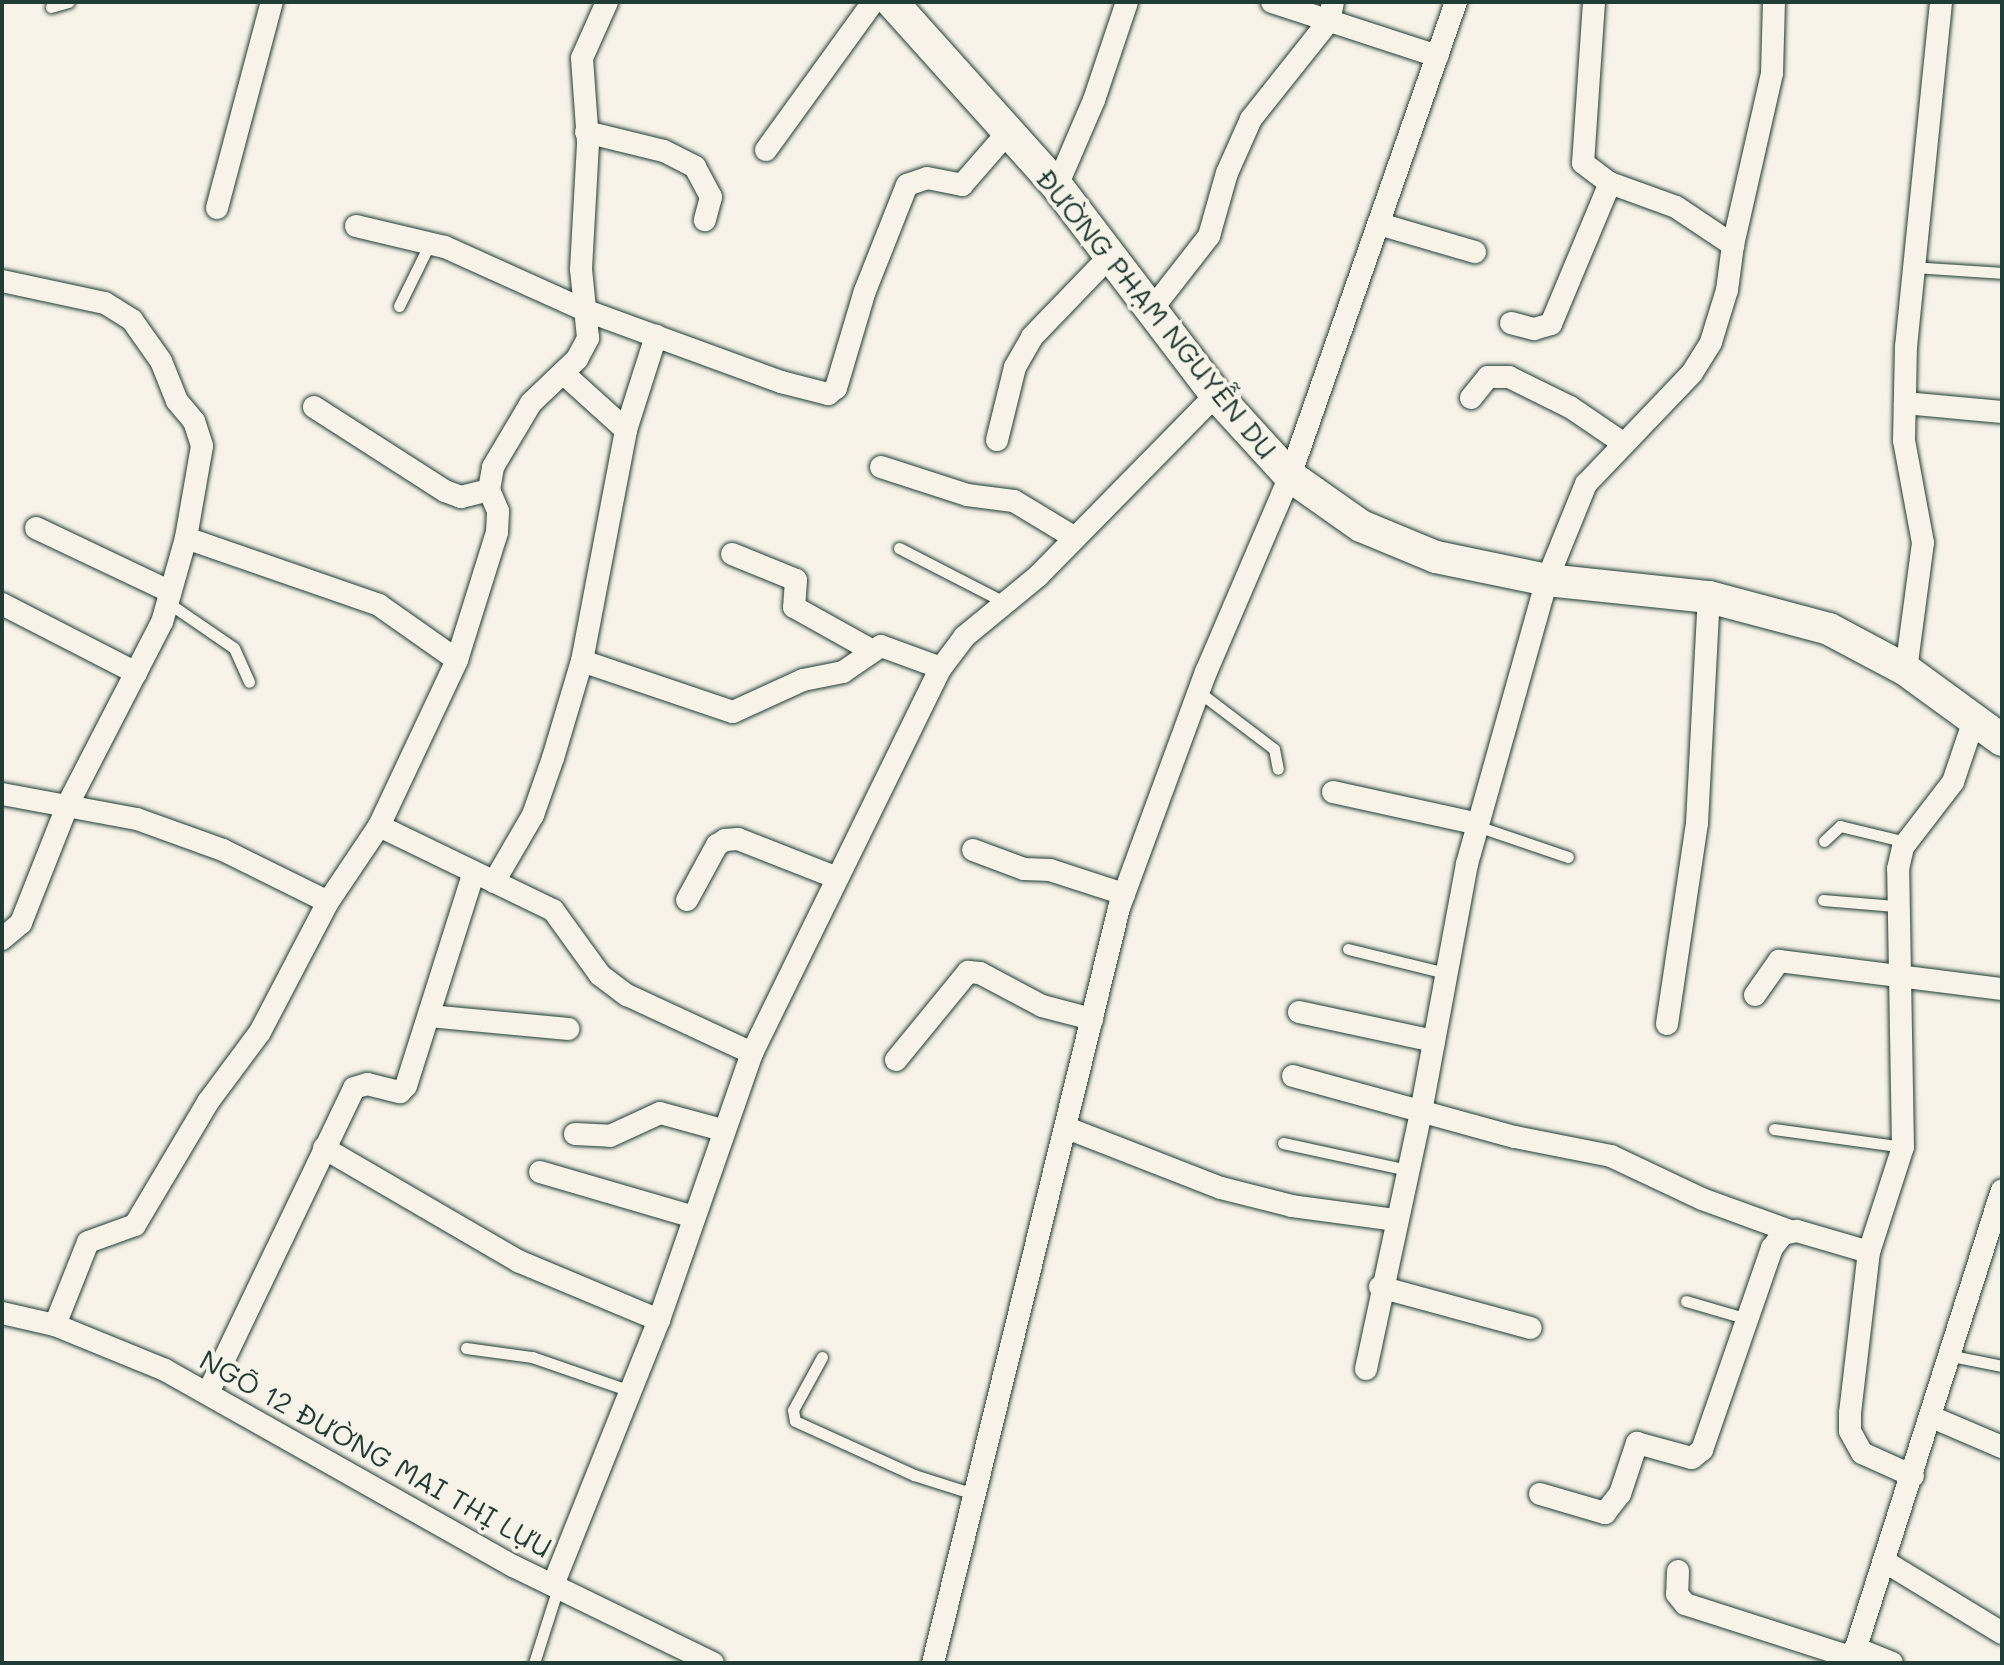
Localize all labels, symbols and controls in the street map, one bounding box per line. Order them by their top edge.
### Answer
street label: ĐƯỜNG PHẠM NGUYỄN DU [1030,161,1284,465]
street label: NGÕ 12 ĐƯỜNG MAI THỊ LỰU [194,1342,558,1564]

